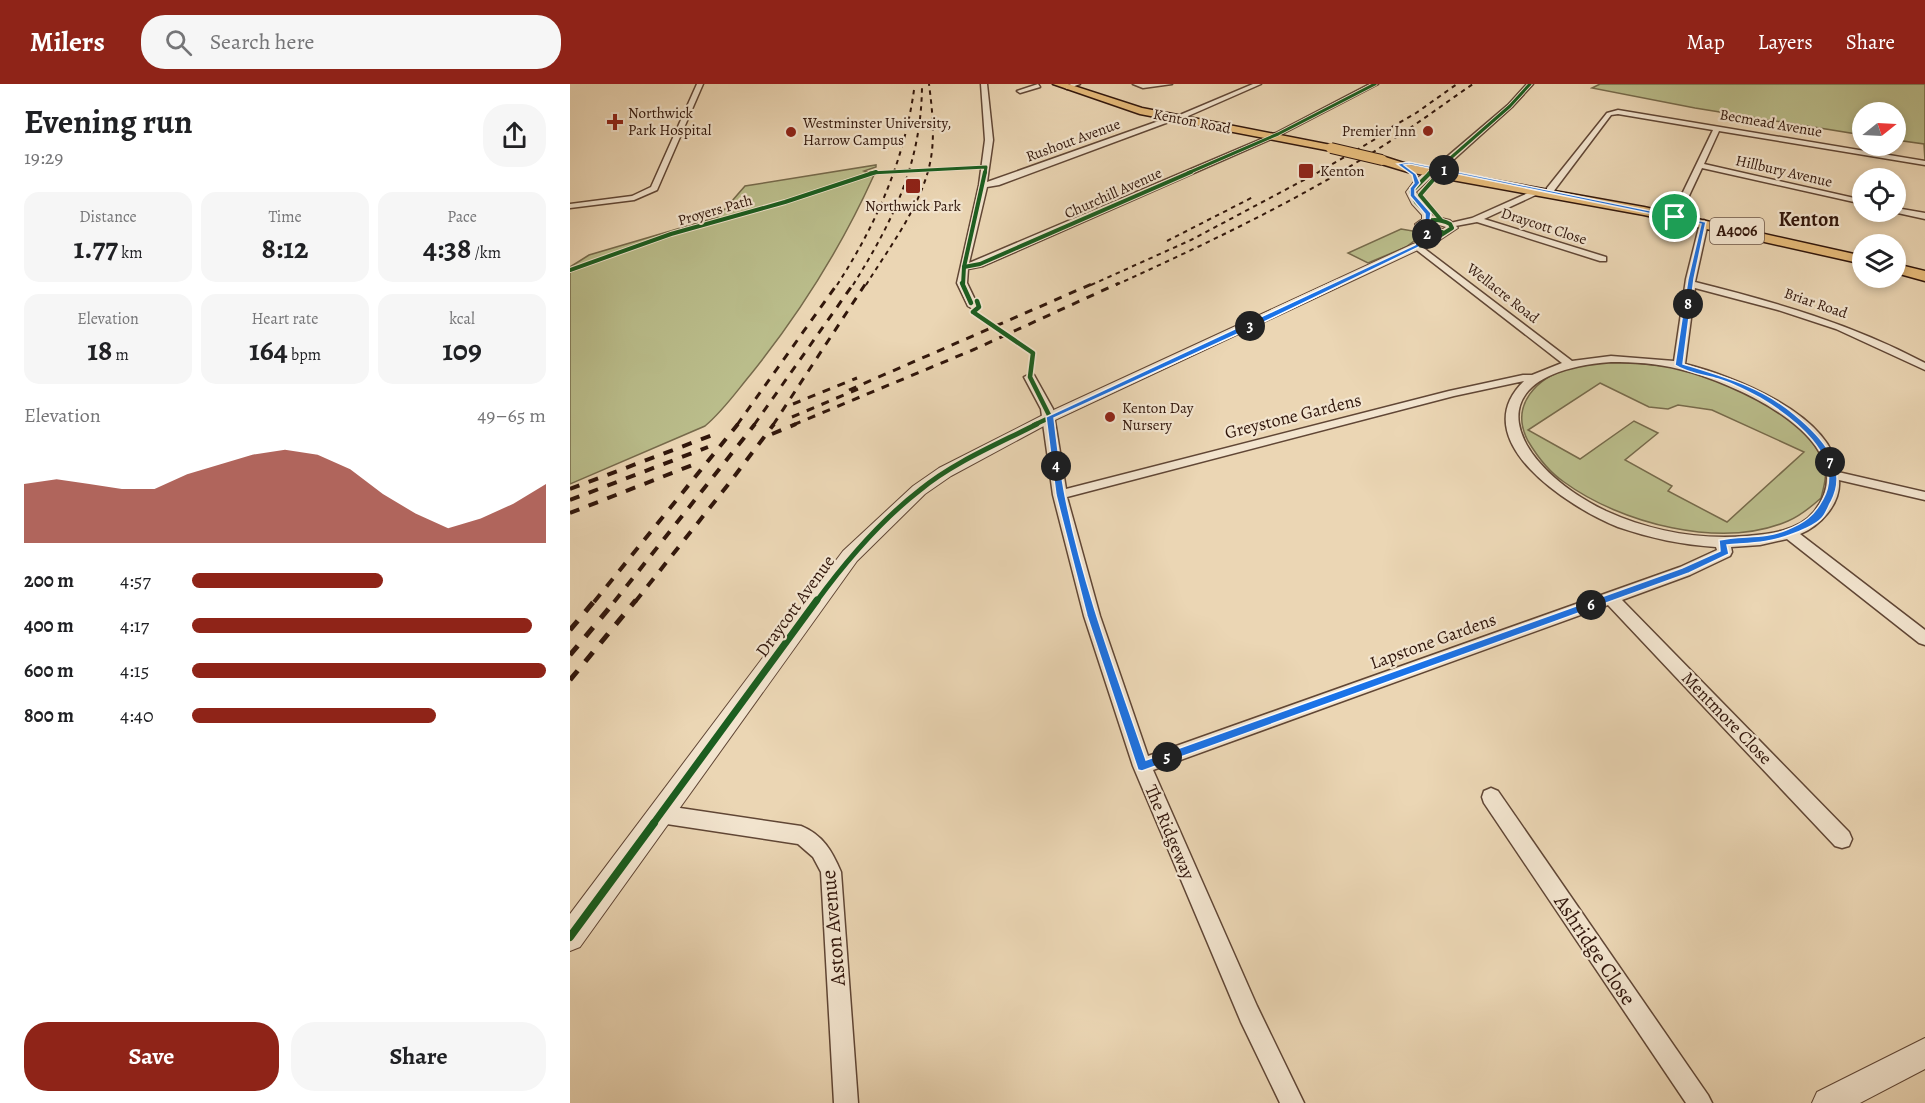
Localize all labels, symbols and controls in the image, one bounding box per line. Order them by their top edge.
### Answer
search box [141,15,561,69]
text: Milers [30,23,105,61]
icon: search [162,26,195,59]
text: Search here [210,27,314,57]
text: Map [1686,28,1725,56]
text: Layers [1758,28,1813,56]
text: Share [1846,28,1895,56]
text: Evening run [24,99,193,144]
north arrow [1852,102,1906,156]
map controls [1852,102,1906,288]
place label: Northwick Park Hospital [628,103,712,140]
button: share [483,104,546,167]
street label: Kenton Road [1151,104,1233,139]
street label: Becmead Avenue [1718,104,1824,142]
marker: Northwick Park Hospital [606,113,624,131]
place label: Westminster University, Harrow Campus [802,113,951,150]
street label: Rushout Avenue [1023,114,1123,166]
place label: Premier Inn [1342,121,1416,141]
marker: Premier Inn [1421,124,1435,138]
marker: Westminster University, Harrow Campus [784,125,798,139]
text: 19:29 [24,144,63,171]
street label: Hillbury Avenue [1734,150,1835,192]
pin: 1 [1429,155,1459,185]
text: 1 [1441,159,1447,181]
place label: Kenton [1320,161,1365,181]
street label: Churchill Avenue [1061,162,1165,223]
marker: Kenton [1297,162,1315,180]
button: locate [1852,168,1906,222]
marker: Northwick Park [904,177,922,195]
street label: Proyers Path [675,190,755,230]
pin [1649,191,1700,242]
place label: Northwick Park [865,196,962,216]
icon: arrive [1658,200,1691,233]
street label: Draycott Close [1499,203,1590,249]
text: Distance [79,206,137,228]
text: Time [268,206,302,228]
text: Pace [447,206,477,228]
district label: Kenton [1778,206,1840,233]
road number: A4006 [1710,218,1764,244]
pin: 2 [1412,219,1442,249]
text: 2 [1423,223,1431,245]
text: 1.77 [73,228,118,268]
text: 8:12 [262,228,308,268]
text: 4:38 [423,228,471,268]
button: layers [1852,234,1906,288]
text: km [118,242,143,264]
text: /km [471,242,501,264]
street label: Wellacre Road [1462,258,1544,328]
street label: Briar Road [1782,283,1851,323]
pin: 8 [1673,289,1703,319]
text: 8 [1684,293,1692,315]
text: Elevation [77,308,139,330]
text: Heart rate [252,308,318,330]
text: kcal [449,308,475,330]
pin: 3 [1235,311,1265,341]
text: 3 [1247,315,1253,337]
text: 18 [87,330,112,370]
text: 164 [249,330,288,370]
text: 109 [442,330,482,370]
text: m [112,344,129,366]
text: bpm [288,344,321,366]
street label: Greystone Gardens [1222,387,1364,445]
place label: Kenton Day Nursery [1122,398,1194,435]
text: Elevation [24,402,101,429]
text: 49–65 m [477,402,546,429]
marker: Kenton Day Nursery [1103,410,1117,424]
pin: 7 [1815,447,1845,477]
pin: 4 [1041,451,1071,481]
text: 7 [1827,451,1833,473]
text: 4 [1052,455,1060,477]
street label: Draycott Avenue [750,550,840,662]
text: 200 m [24,567,74,594]
text: 4:57 [120,567,151,594]
pin: 6 [1576,590,1606,620]
text: 6 [1587,594,1595,616]
street label: Lapstone Gardens [1367,607,1499,675]
text: 400 m [24,612,74,639]
text: 4:17 [120,612,149,639]
text: 600 m [24,657,74,684]
text: 4:15 [120,657,149,684]
street label: Mentmore Close [1676,666,1778,770]
text: 800 m [24,702,74,729]
text: 4:40 [120,702,154,729]
pin: 5 [1152,742,1182,772]
text: 5 [1164,746,1170,768]
street label: The Ridgeway [1139,781,1201,884]
street label: Aston Avenue [814,869,852,988]
street label: Ashridge Close [1547,888,1642,1011]
button: Save [24,1022,279,1091]
button: Share [291,1022,546,1091]

